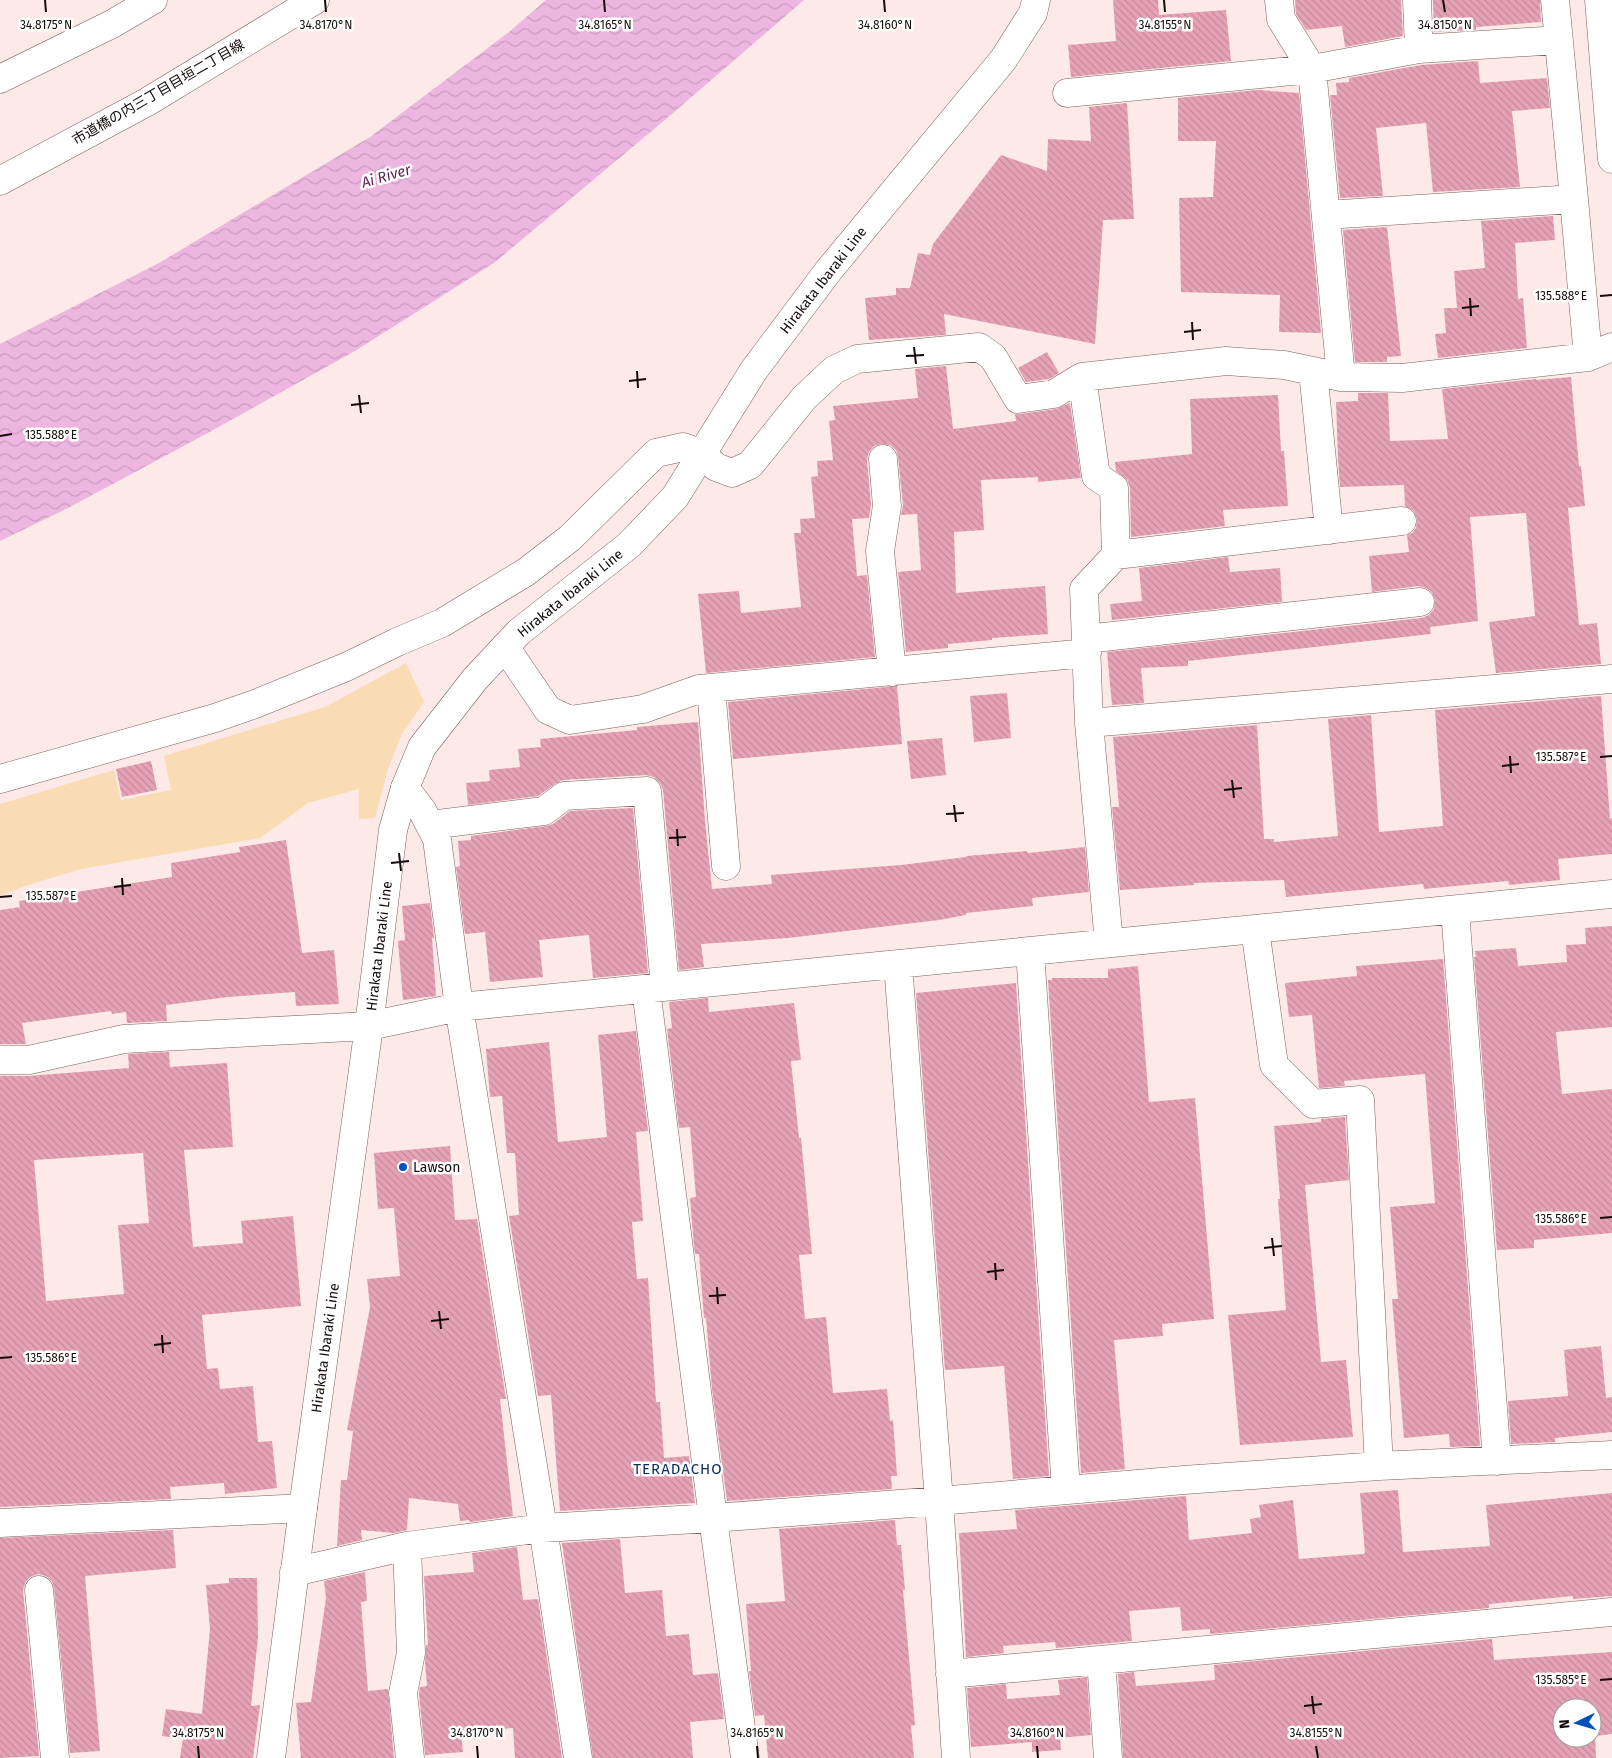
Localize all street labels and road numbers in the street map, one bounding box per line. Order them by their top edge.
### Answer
street label: 市道橋の内三丁目目垣二丁目線 [69,36,247,149]
street label: Hirakata Ibaraki Line [776,224,870,337]
street label: Hirakata Ibaraki Line [514,546,627,641]
street label: Hirakata Ibaraki Line [363,880,396,1012]
street label: Hirakata Ibaraki Line [308,1282,343,1414]

